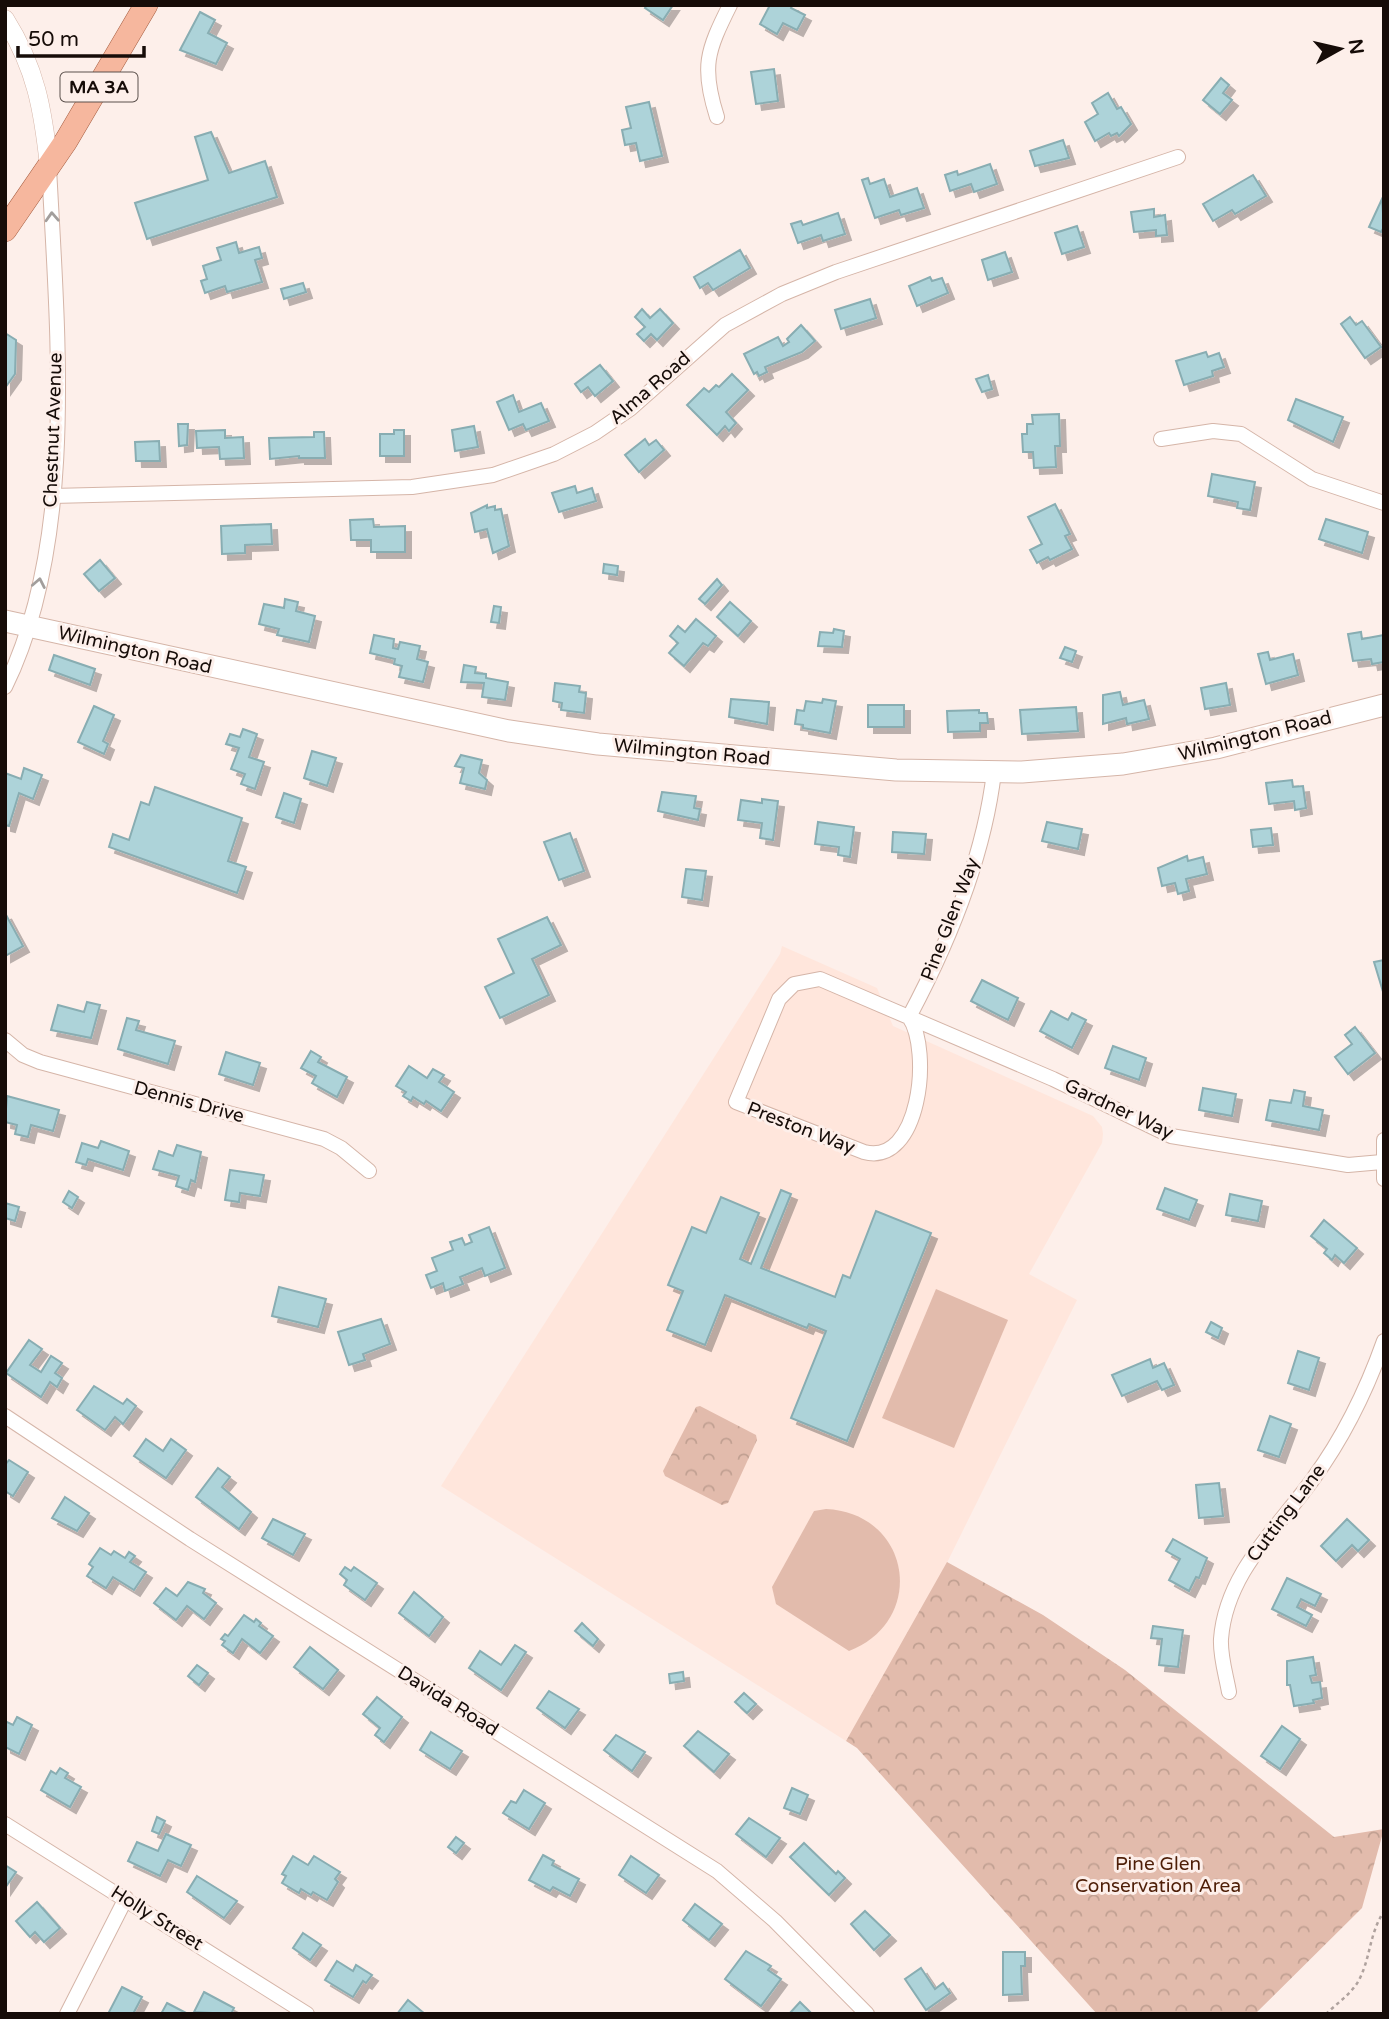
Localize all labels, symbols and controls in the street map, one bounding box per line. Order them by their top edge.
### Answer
scale bar [18,14,144,58]
north arrow [1305,14,1375,84]
text: 50 m [28,27,79,52]
text: N [1344,38,1368,56]
road number: MA 3A [60,72,138,102]
one-way arrow [44,211,59,222]
street label: Alma Road [605,347,695,429]
street label: Chestnut Avenue [39,352,67,508]
one-way arrow [30,577,45,589]
street label: Wilmington Road [56,622,214,678]
street label: Wilmington Road [1176,706,1334,766]
street label: Wilmington Road [613,734,771,770]
street label: Pine Glen Way [916,854,984,984]
street label: Gardner Way [1061,1074,1177,1144]
street label: Dennis Drive [131,1077,247,1127]
street label: Preston Way [744,1097,858,1159]
street label: Cutting Lane [1242,1460,1330,1566]
street label: Davida Road [394,1661,502,1741]
park label: Pine Glen Conservation Area [1075,1853,1241,1897]
street label: Holly Street [107,1881,207,1955]

